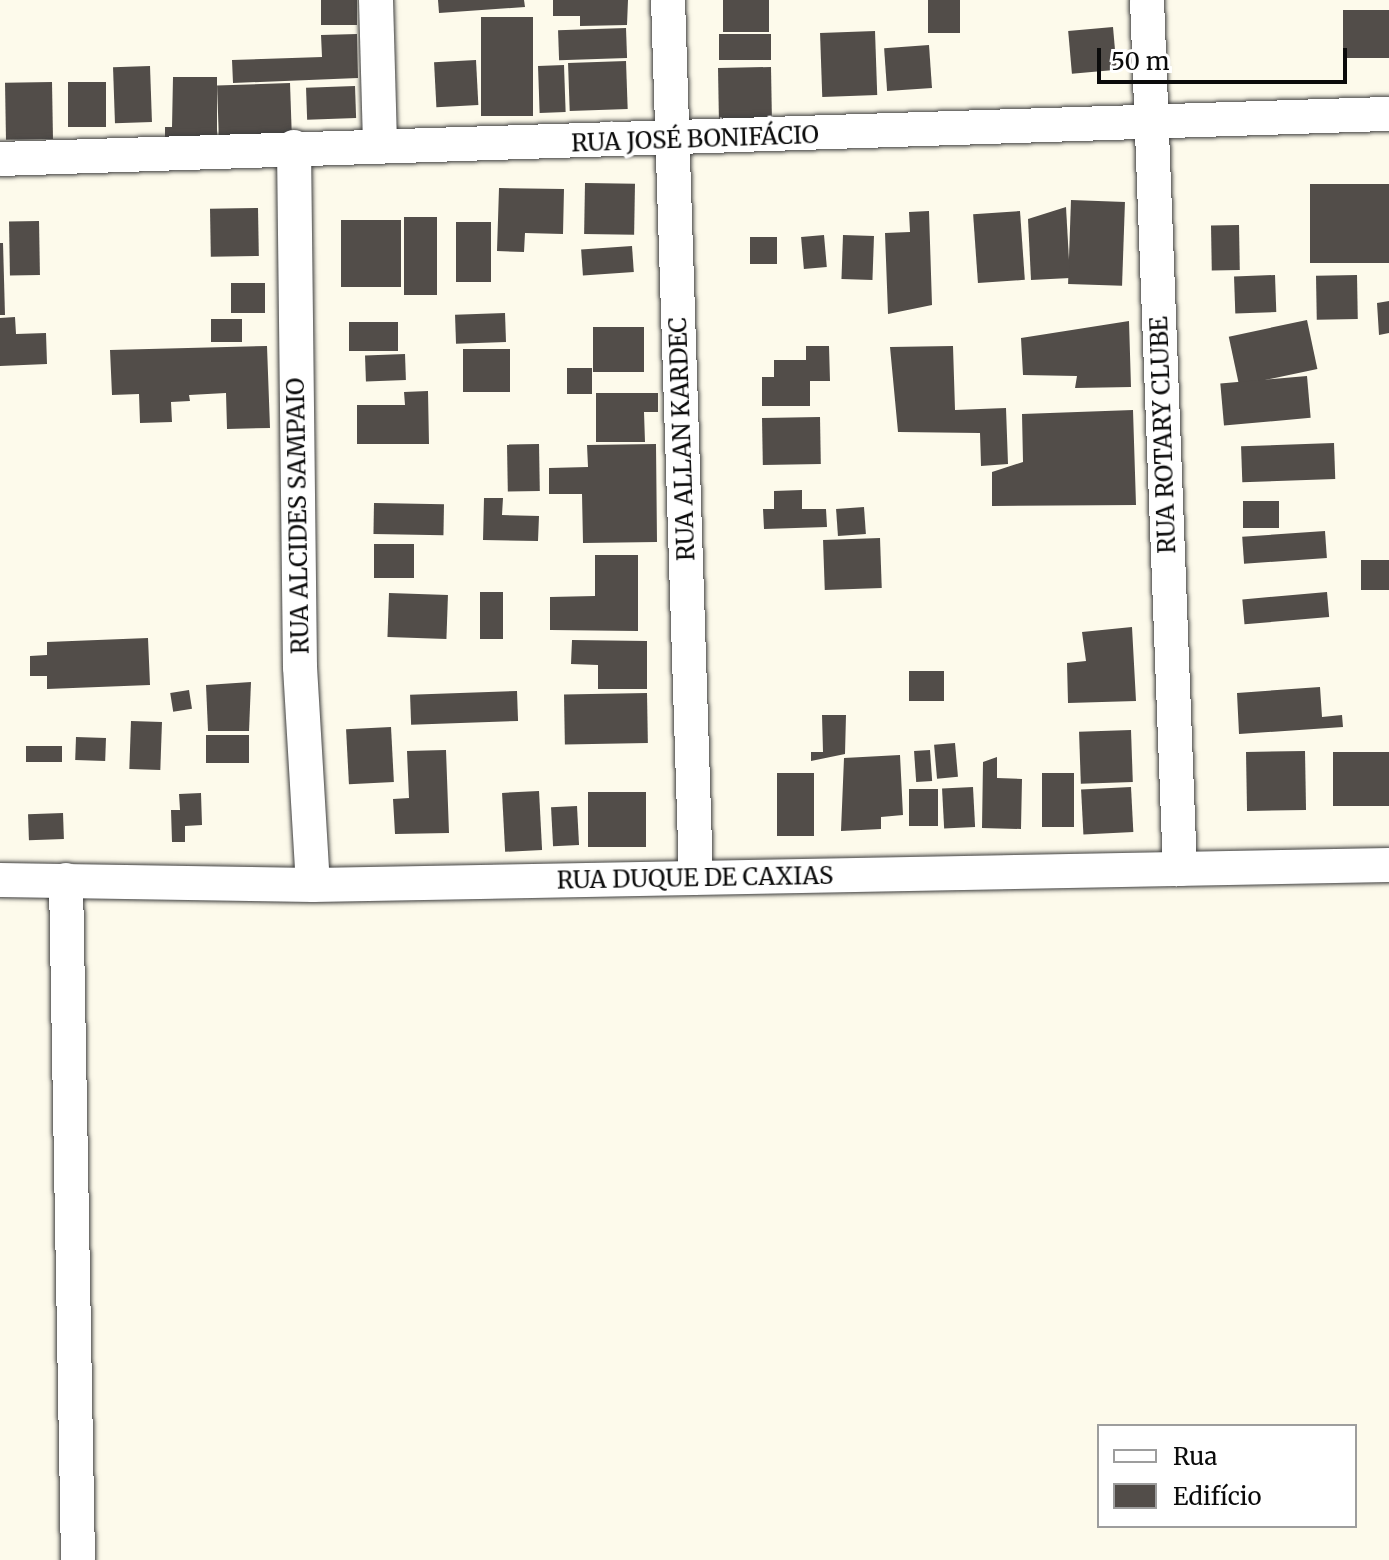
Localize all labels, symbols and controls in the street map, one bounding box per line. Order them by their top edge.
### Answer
scale bar [1101,32,1351,82]
text: 50 m [1111,46,1170,77]
street label: RUA JOSÉ BONIFÁCIO [571,120,819,158]
street label: RUA ROTARY CLUBE [1144,316,1182,554]
street label: RUA ALLAN KARDEC [663,317,701,561]
street label: RUA ALCIDES SAMPAIO [281,378,315,654]
street label: RUA DUQUE DE CAXIAS [557,861,833,895]
legend [1097,1424,1357,1528]
text: Rua [1173,1441,1217,1472]
text: Edifício [1173,1481,1261,1512]

